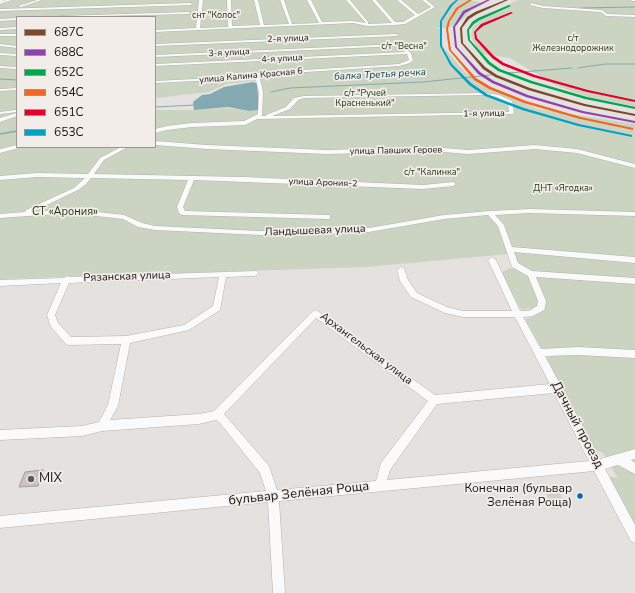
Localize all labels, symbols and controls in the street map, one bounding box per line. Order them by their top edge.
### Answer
park label: снт "Колос" [192,11,240,21]
legend [16,16,156,148]
text: 687С [54,24,84,40]
street label: 2-я улица [267,33,309,45]
park label: с/т Железнодорожник [532,34,614,55]
park label: с/т "Весна" [381,42,427,52]
text: 688С [54,44,84,60]
street label: 3-я улица [208,47,250,59]
street label: 4-я улица [261,53,303,65]
text: 652С [54,64,84,80]
street label: улица Калина Красная 6 [199,66,303,86]
water label: балка Третья речка [334,67,426,83]
text: 654С [54,84,84,100]
park label: с/т "Ручей Красненький" [335,89,395,110]
text: 651С [54,104,84,120]
street label: 1-я улица [463,108,505,120]
text: 653С [54,124,84,140]
street label: улица Павших Героев [350,145,442,157]
park label: с/т "Калинка" [404,168,460,178]
street label: улица Арония-2 [288,176,358,190]
park label: ДНТ «Ягодка» [533,184,593,194]
park label: СТ «Арония» [32,205,98,219]
street label: Ландышевая улица [264,223,366,239]
street label: Рязанская улица [83,269,171,285]
street label: Архангельская улица [317,310,415,388]
street label: Дачный проезд [547,379,607,471]
place label: MIX [39,471,62,487]
marker: MIX [26,474,36,484]
street label: бульвар Зелёная Роща [228,479,370,509]
place label: Конечная (бульвар Зелёная Роща) [464,482,572,510]
marker: Конечная (бульвар Зелёная Роща) [575,491,585,501]

